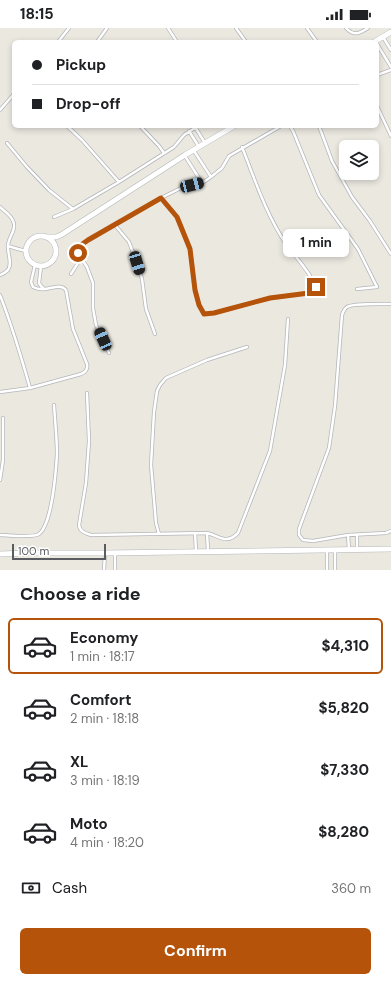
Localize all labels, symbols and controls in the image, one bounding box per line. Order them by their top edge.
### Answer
text: 18:15 [20,4,54,24]
text: Pickup [56,55,106,75]
text: Drop-off [56,94,121,114]
map controls [339,140,379,180]
button: layers [339,140,379,180]
car [179,176,205,194]
callout: 1 min [283,229,349,257]
text: 1 min [300,234,332,251]
route start [69,244,87,262]
car [128,250,146,276]
route end [307,278,325,296]
car [93,326,113,352]
scale bar [12,542,106,561]
text: 100 m [18,544,49,558]
text: Choose a ride [20,582,141,606]
icon: car [22,628,58,664]
text: Economy [70,628,138,648]
text: $4,310 [322,636,369,656]
text: 1 min · 18:17 [70,648,135,665]
icon: car [22,690,58,726]
text: Comfort [70,690,131,710]
text: $5,820 [318,698,369,718]
text: 2 min · 18:18 [70,710,139,727]
icon: car [22,752,58,788]
text: XL [70,752,88,772]
text: $7,330 [320,760,369,780]
text: 3 min · 18:19 [70,772,140,789]
icon: car [22,814,58,850]
text: Moto [70,814,108,834]
text: $8,280 [318,822,369,842]
text: 4 min · 18:20 [70,834,144,851]
icon: cash [20,877,42,899]
text: Cash [52,878,87,898]
text: 360 m [331,880,371,897]
button: Confirm [20,928,371,974]

